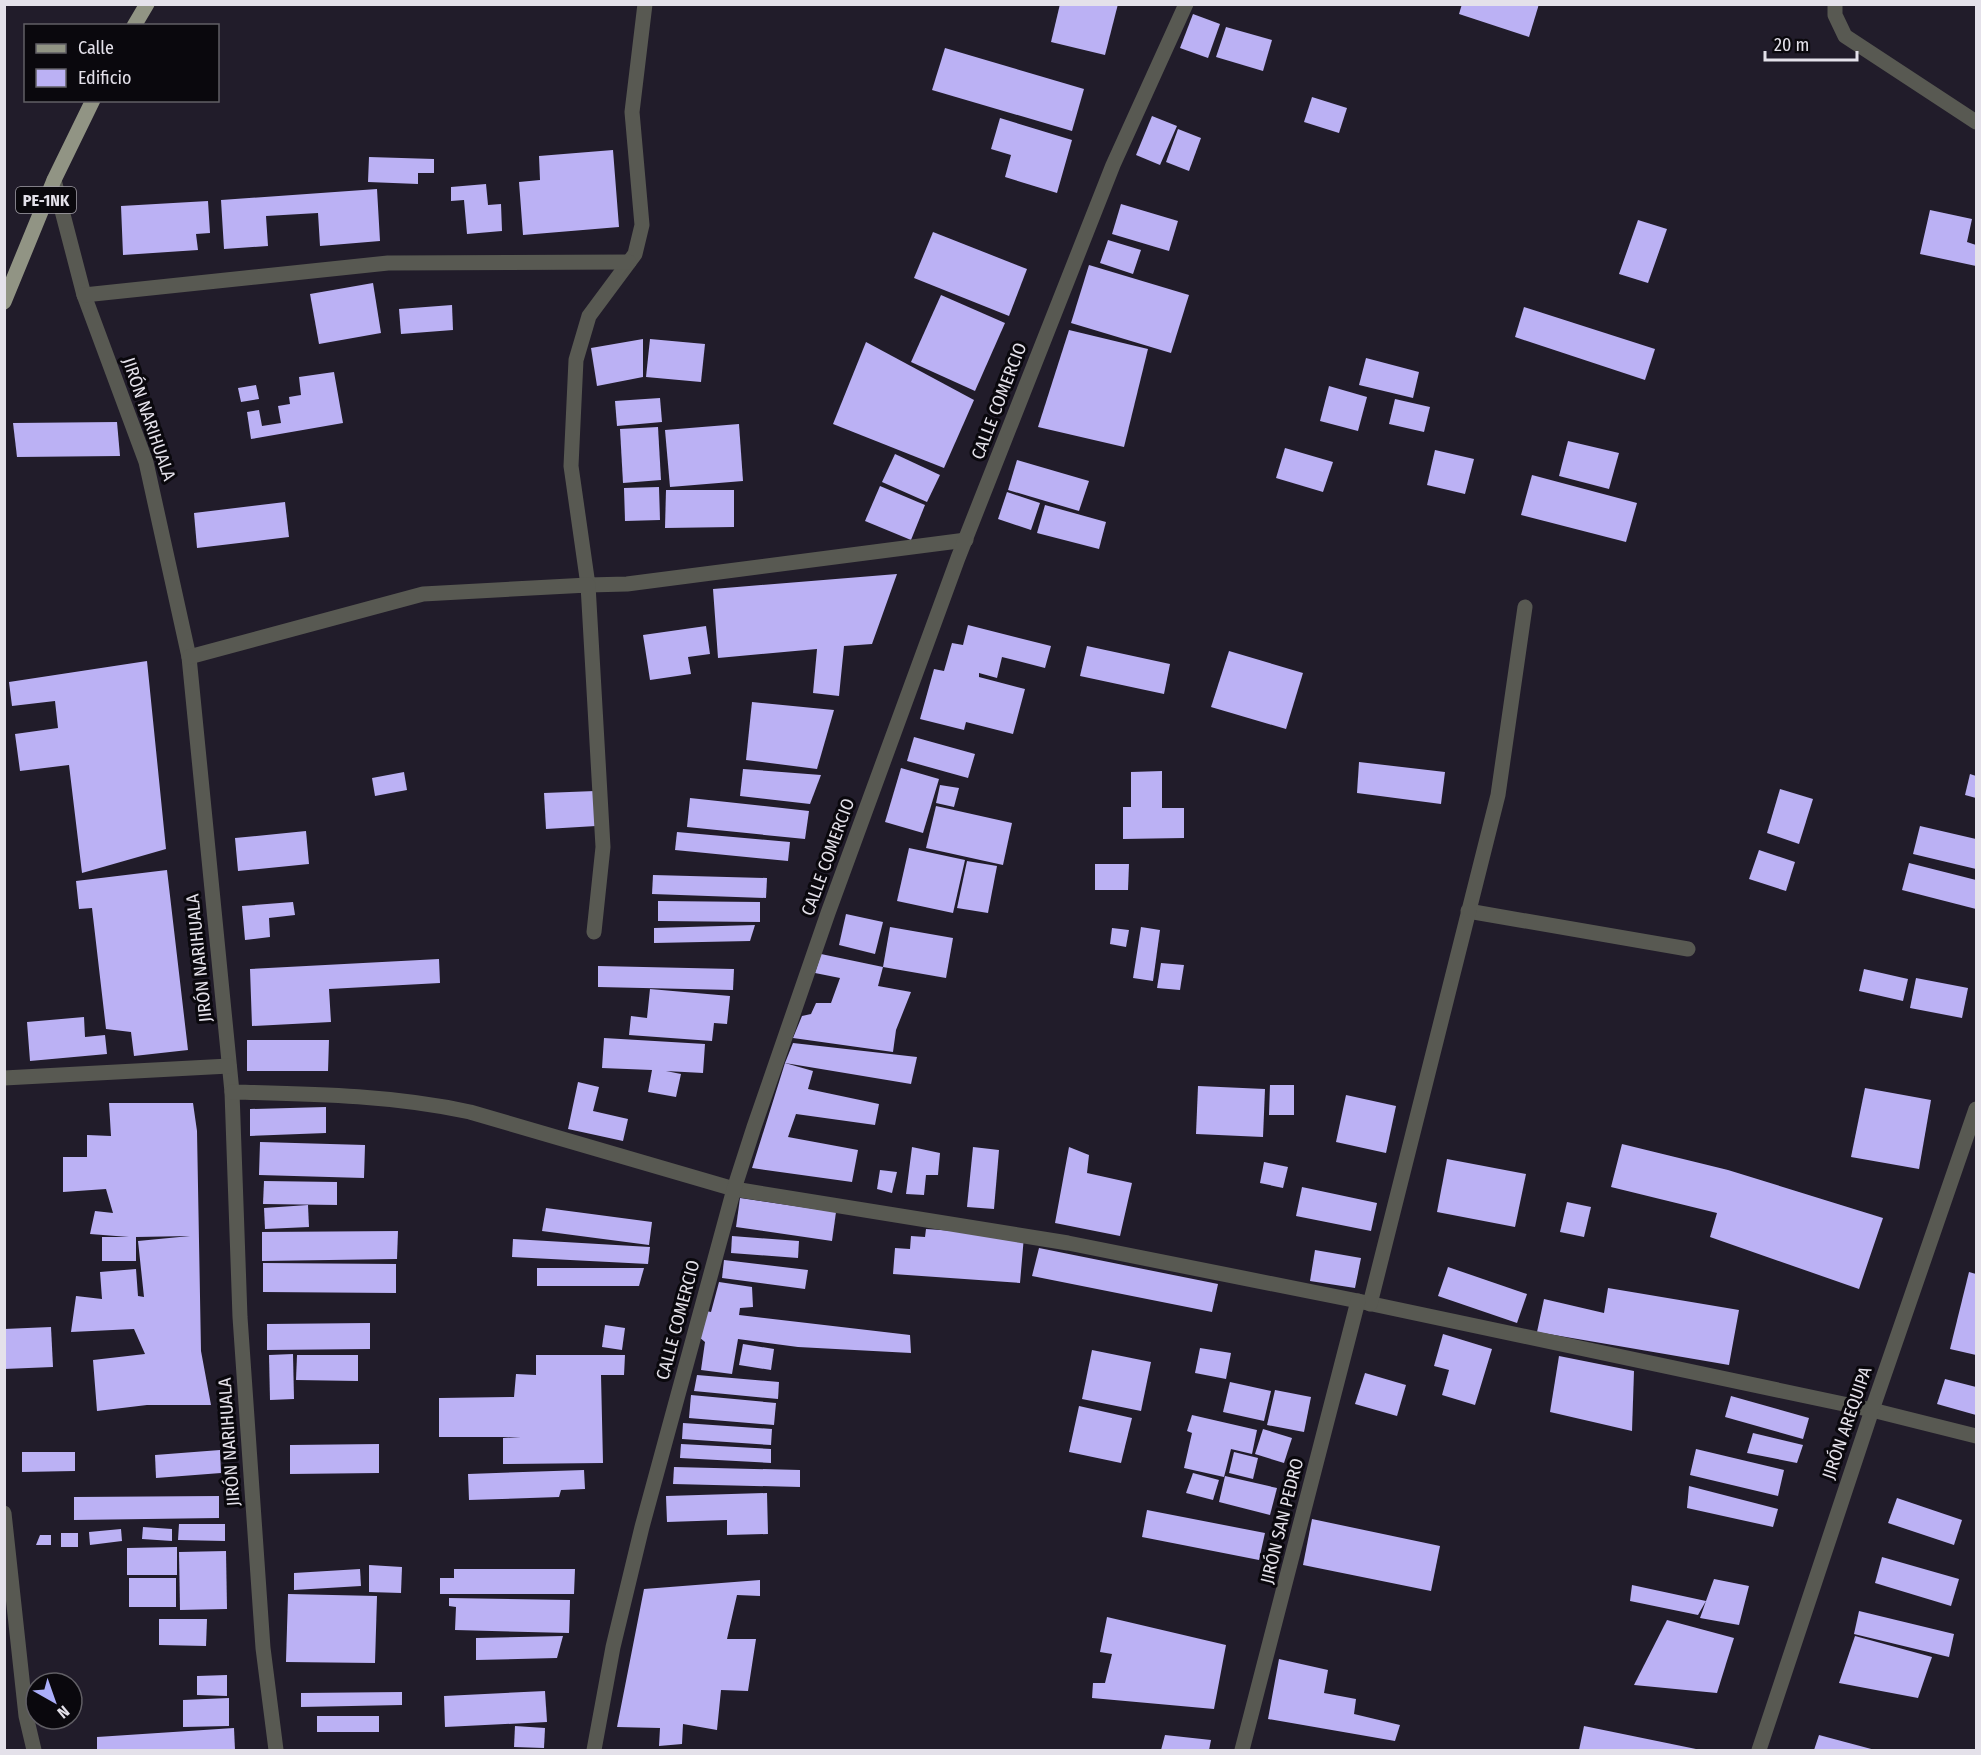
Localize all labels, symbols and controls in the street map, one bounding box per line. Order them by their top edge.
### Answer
legend [24,24,219,102]
scale bar [1765,24,1856,62]
text: 20 m [1774,34,1809,56]
text: Calle [78,37,114,59]
text: Edificio [78,67,131,89]
road number: PE-1NK [16,187,76,213]
street label: CALLE COMERCIO [967,340,1031,462]
street label: JIRÓN NARIHUALA [118,354,181,484]
street label: CALLE COMERCIO [797,795,859,919]
street label: JIRÓN NARIHUALA [181,892,217,1023]
street label: CALLE COMERCIO [651,1258,705,1382]
street label: JIRÓN AREQUIPA [1817,1363,1877,1482]
street label: JIRÓN NARIHUALA [213,1376,244,1507]
street label: JIRÓN SAN PEDRO [1256,1456,1308,1586]
north arrow [24,1671,84,1731]
text: N [54,1702,73,1722]

